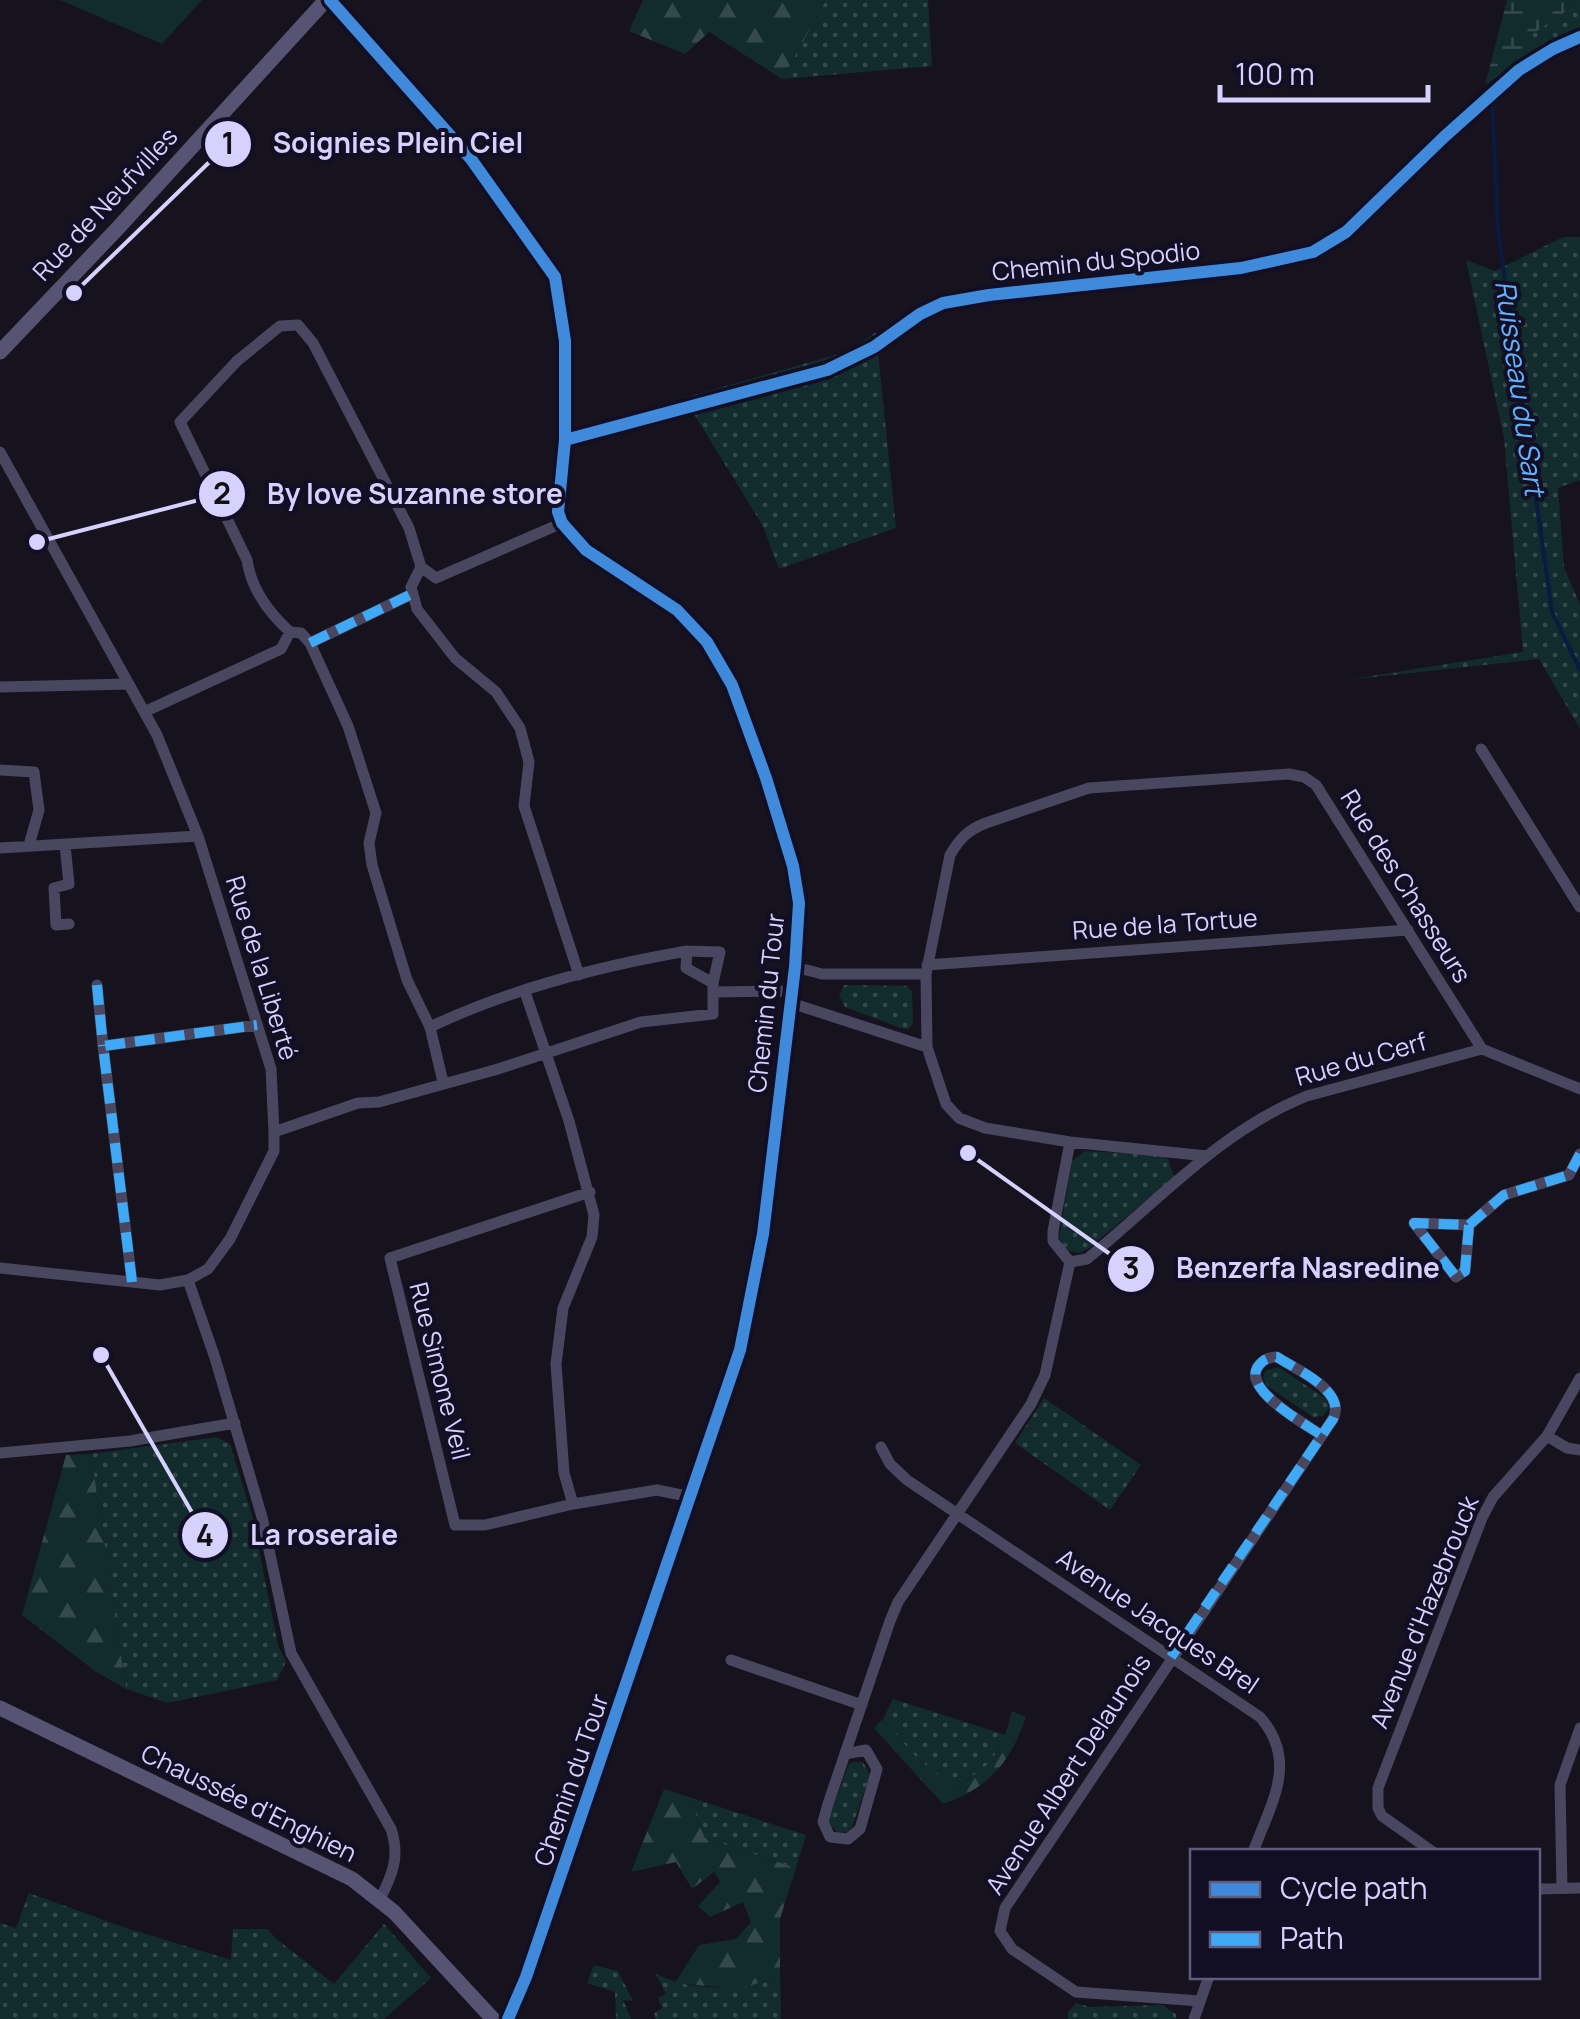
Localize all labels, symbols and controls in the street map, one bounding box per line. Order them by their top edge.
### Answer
scale bar [1220,40,1428,102]
text: 100 m [1235,53,1315,94]
callout: Soignies Plein Ciel [203,115,544,173]
street label: Rue de Neufvilles [24,119,185,288]
text: 1 [221,122,235,163]
text: Soignies Plein Ciel [273,123,523,161]
street label: Chemin du Spodio [990,232,1202,289]
water label: Ruisseau du Sart [1487,278,1555,501]
callout: By love Suzanne store [197,465,583,523]
text: 2 [213,472,231,513]
text: By love Suzanne store [267,474,563,512]
street label: Rue des Chasseurs [1333,782,1480,989]
street label: Rue de la Liberté [218,871,307,1064]
street label: Rue de la Tortue [1071,900,1259,947]
street label: Chemin du Tour [739,912,792,1094]
street label: Rue du Cerf [1291,1023,1431,1094]
callout: Benzerfa Nasredine [1106,1240,1460,1298]
text: 3 [1122,1247,1140,1288]
text: Benzerfa Nasredine [1176,1248,1440,1286]
street label: Rue Simone Veil [402,1279,479,1463]
street label: Avenue d'Hazebrouck [1361,1490,1486,1733]
callout: La roseraie [180,1506,418,1564]
text: 4 [196,1514,214,1555]
text: La roseraie [250,1515,398,1553]
street label: Avenue Jacques Brel [1050,1540,1266,1701]
street label: Avenue Albert Delaunois [977,1647,1159,1901]
street label: Chemin du Tour [525,1689,616,1871]
street label: Chaussée d'Enghien [136,1735,363,1870]
legend [1190,1849,1540,1979]
text: Cycle path [1280,1867,1428,1908]
text: Path [1280,1917,1344,1958]

